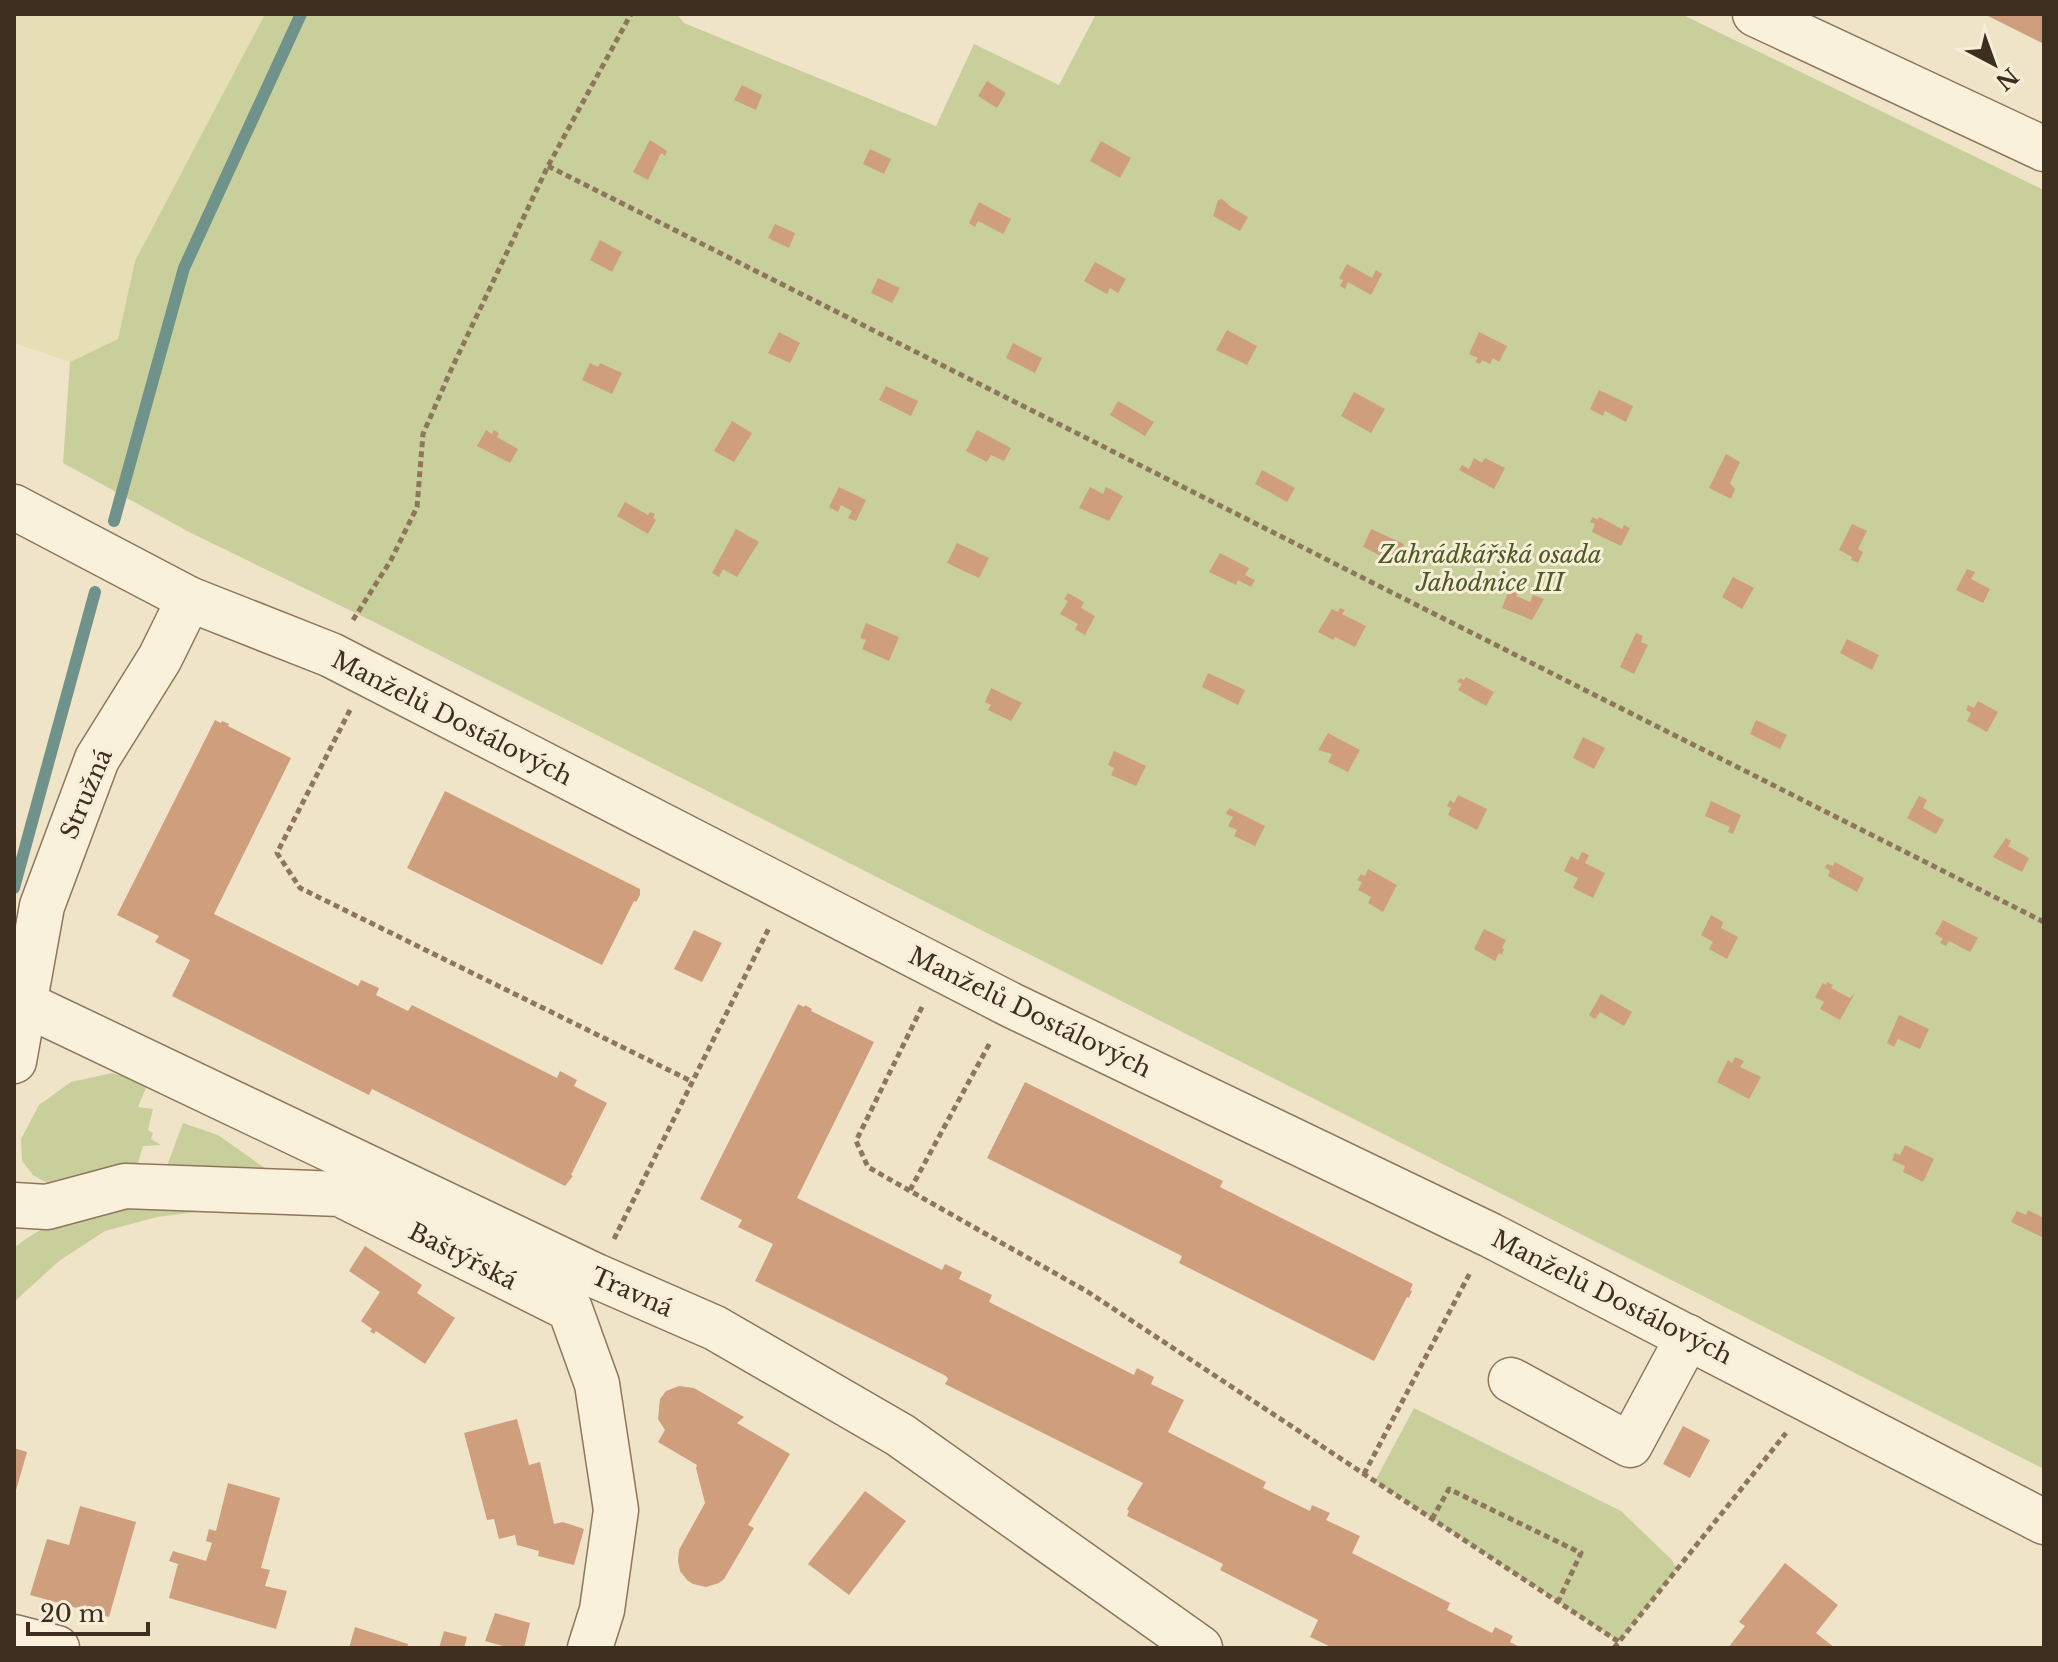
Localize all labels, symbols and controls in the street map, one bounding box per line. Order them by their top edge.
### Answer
north arrow [1954,24,2034,104]
text: N [1990,62,2023,96]
park label: Zahrádkářská osada Jahodnice III [1377,540,1602,597]
street label: Manželů Dostálových [327,645,577,791]
street label: Stružná [54,744,118,843]
street label: Manželů Dostálových [904,941,1156,1083]
street label: Baštýřská [404,1216,523,1296]
street label: Manželů Dostálových [1487,1224,1737,1370]
street label: Travná [587,1261,678,1323]
scale bar [28,1586,148,1636]
text: 20 m [40,1599,105,1628]

